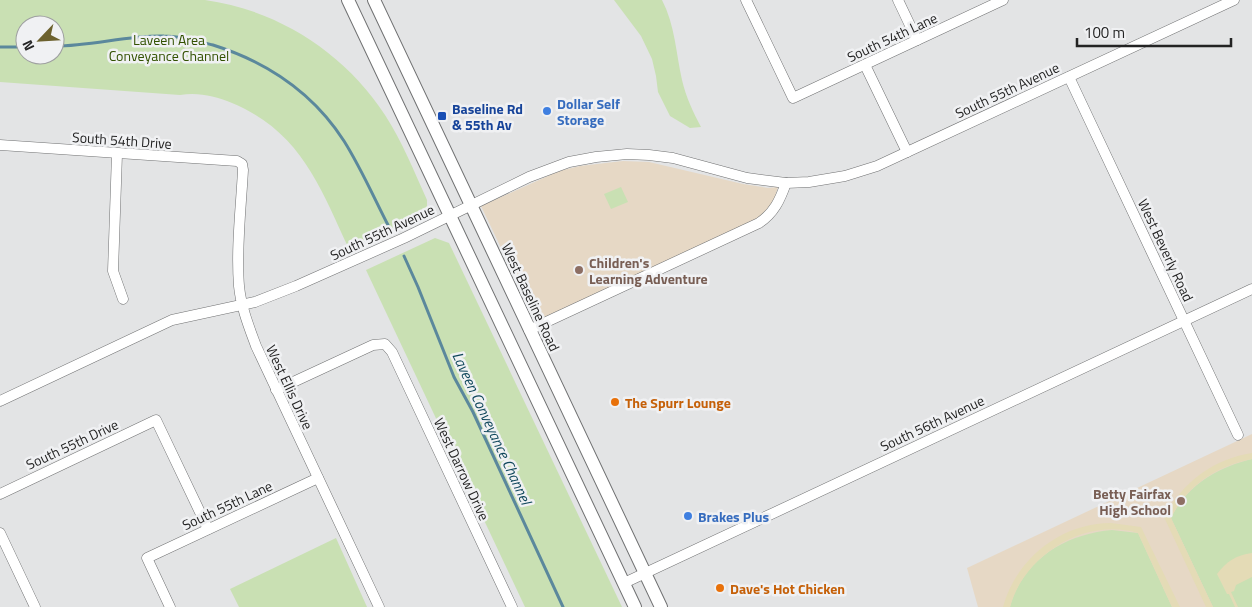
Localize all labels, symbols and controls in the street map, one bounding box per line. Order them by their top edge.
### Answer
street label: South 54th Lane [843,7,941,67]
north arrow [15,15,65,65]
scale bar [1077,15,1231,47]
text: 100 m [1084,21,1125,44]
park label: Laveen Area Conveyance Channel [109,29,229,66]
text: N [16,37,39,55]
street label: South 55th Avenue [951,57,1063,123]
place label: Dollar Self Storage [557,93,620,130]
place label: Baseline Rd & 55th Av [452,98,523,135]
marker: Dollar Self Storage [541,105,553,117]
marker: Baseline Rd & 55th Av [436,110,448,122]
street label: South 54th Drive [72,126,172,154]
street label: West Beverly Road [1133,195,1199,305]
street label: South 55th Avenue [326,199,438,265]
street label: West Baseline Road [497,239,565,355]
place label: Children's Learning Adventure [589,252,708,289]
marker: Children's Learning Adventure [573,264,585,276]
street label: West Ellis Drive [261,341,319,433]
water label: Laveen Conveyance Channel [446,348,538,510]
street label: South 56th Avenue [876,390,988,456]
place label: The Spurr Lounge [625,392,731,413]
marker: The Spurr Lounge [609,396,621,408]
street label: South 55th Drive [22,413,122,475]
street label: West Darrow Drive [429,414,495,524]
street label: South 55th Lane [178,475,276,535]
place label: Betty Fairfax High School [1093,483,1171,520]
marker: Betty Fairfax High School [1175,495,1187,507]
place label: Brakes Plus [698,506,770,527]
marker: Brakes Plus [682,510,694,522]
place label: Dave's Hot Chicken [730,578,845,599]
marker: Dave's Hot Chicken [714,582,726,594]

